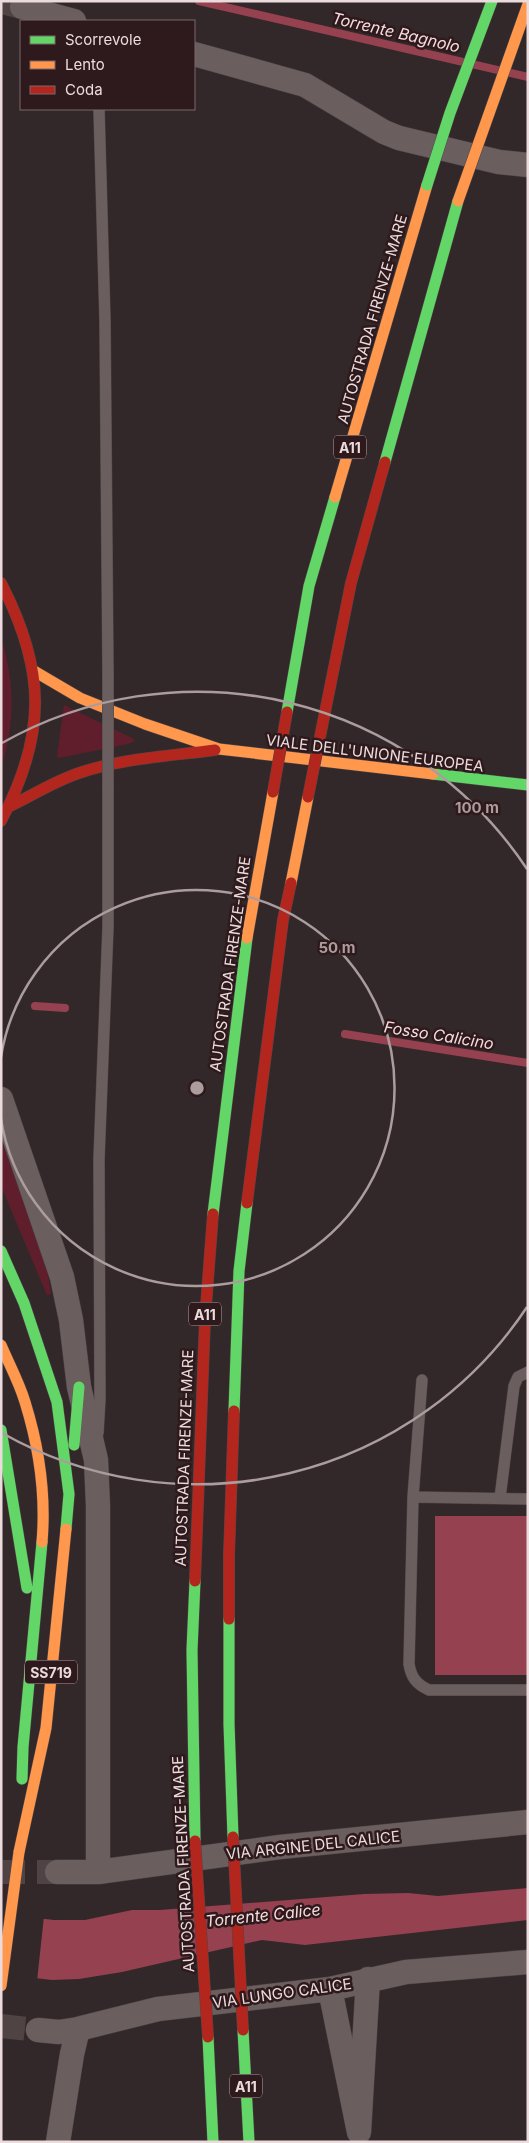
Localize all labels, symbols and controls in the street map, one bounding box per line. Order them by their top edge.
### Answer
water label: Torrente Bagnolo [330,8,462,56]
legend [20,20,195,110]
text: Scorrevole [65,30,141,49]
text: Lento [65,55,105,74]
text: Coda [65,80,103,99]
street label: AUTOSTRADA FIRENZE-MARE [333,212,411,426]
road number: A11 [334,436,366,458]
street label: VIALE DELL'UNIONE EUROPEA [265,730,485,776]
text: 100 m [455,798,499,817]
street label: AUTOSTRADA FIRENZE-MARE [205,855,255,1073]
text: 50 m [319,938,355,957]
water label: Fosso Calicino [383,1016,495,1054]
centre of rings [188,1079,206,1097]
road number: A11 [189,1302,221,1326]
street label: AUTOSTRADA FIRENZE-MARE [171,1349,197,1567]
road number: SS719 [25,1660,77,1684]
street label: AUTOSTRADA FIRENZE-MARE [168,1755,198,1973]
street label: VIA ARGINE DEL CALICE [225,1826,401,1864]
water label: Torrente Calice [204,1899,322,1931]
street label: VIA LUNGO CALICE [211,1974,353,2012]
road number: A11 [230,2074,262,2098]

